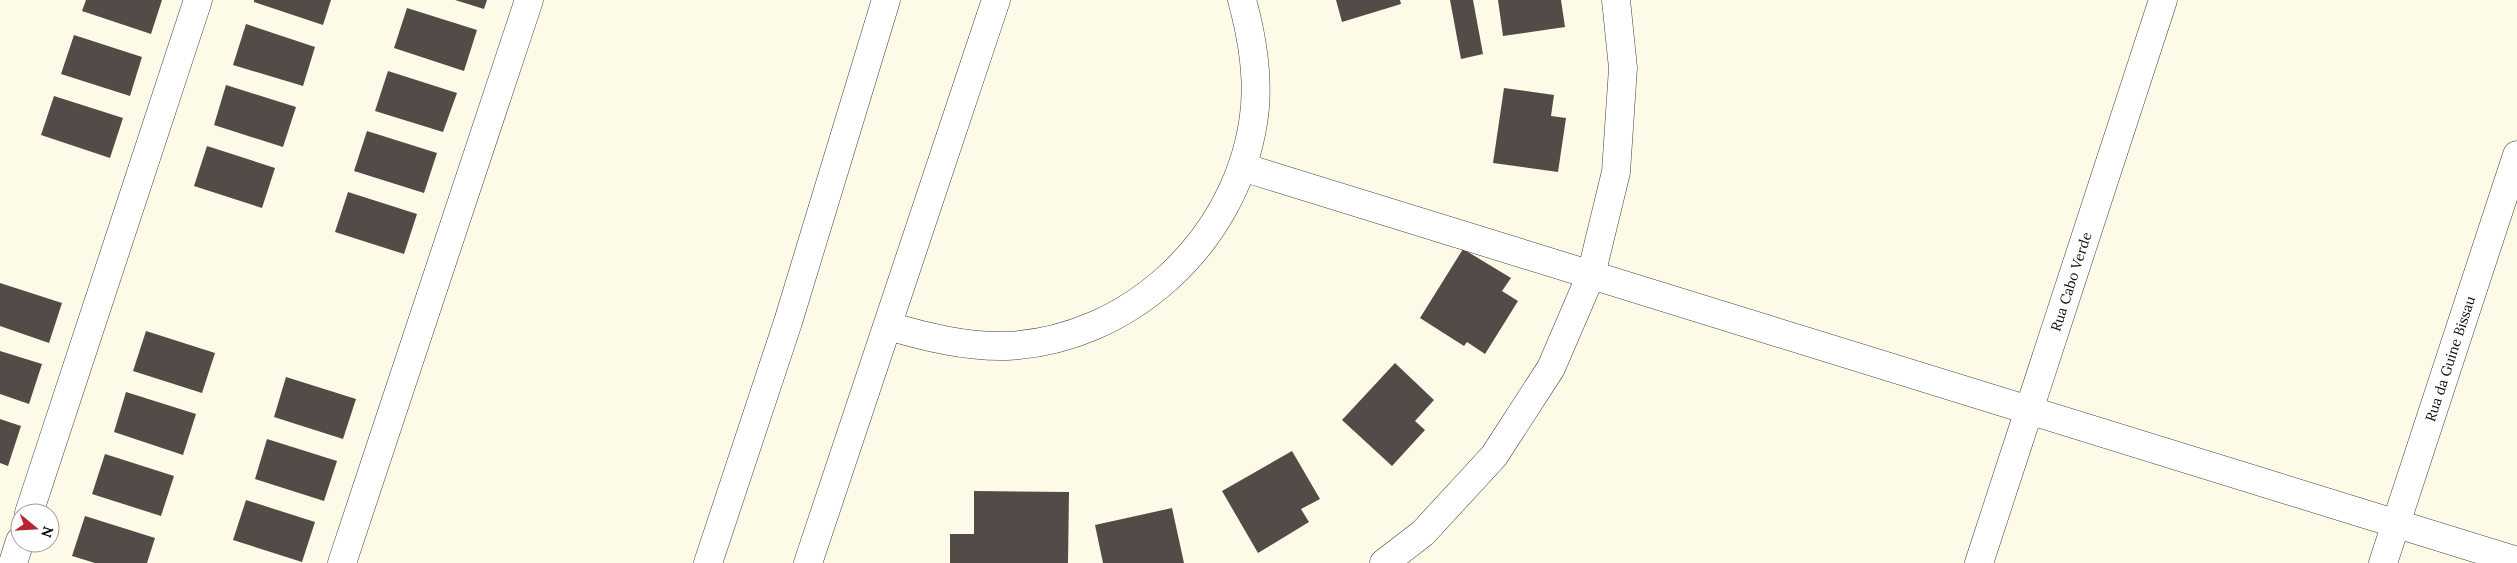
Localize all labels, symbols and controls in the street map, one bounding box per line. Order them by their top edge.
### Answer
street label: Rua Cabo Verde [2046,229,2096,334]
street label: Rua da Guine Bissau [2421,294,2479,424]
north arrow [10,503,60,553]
text: N [37,524,58,540]

